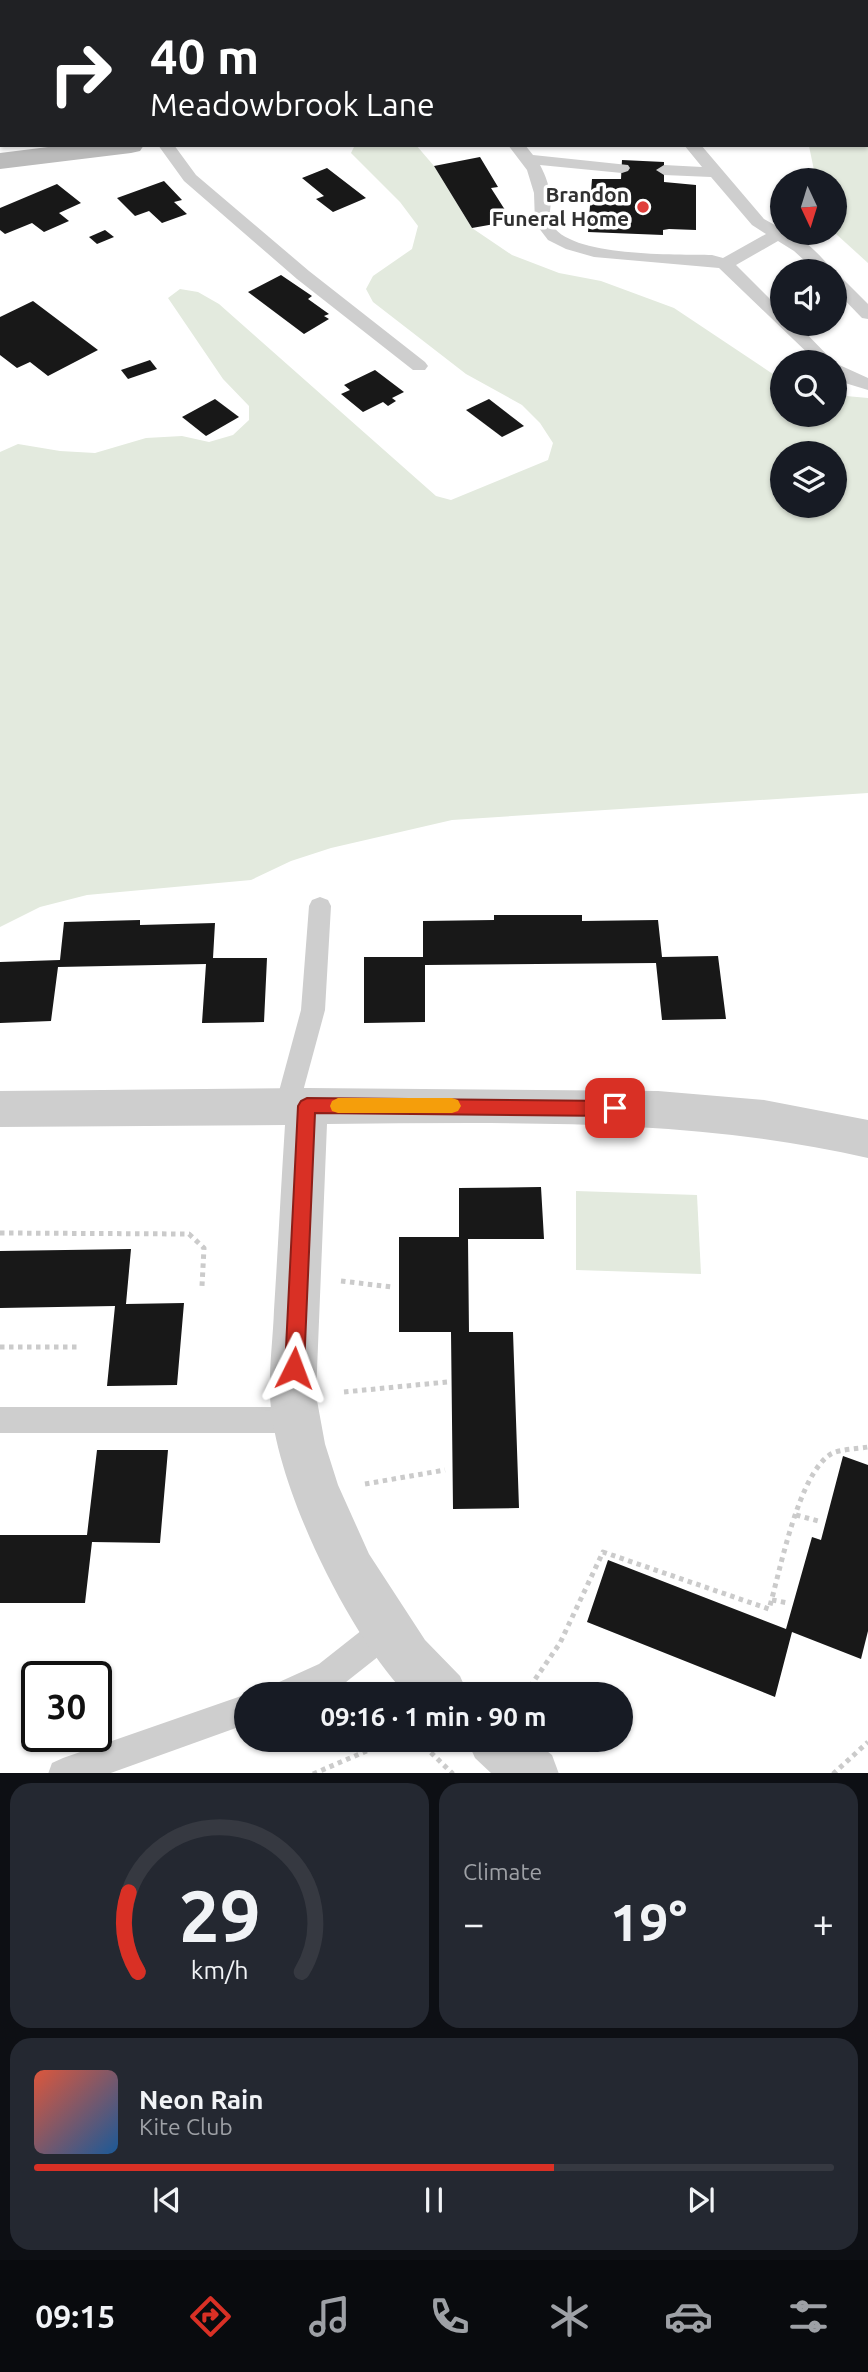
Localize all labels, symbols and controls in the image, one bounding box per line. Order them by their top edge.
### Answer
icon: right [35,28,126,119]
text: 40 m [150,28,259,83]
text: Meadowbrook Lane [150,86,435,122]
north arrow [770,168,847,245]
map controls [770,168,847,518]
place label: Brandon Funeral Home [492,182,629,230]
marker: Brandon Funeral Home [635,199,651,215]
button: sound [770,259,847,336]
button: search [770,350,847,427]
button: layers [770,441,847,518]
pin [585,1078,645,1138]
icon: arrive [596,1089,634,1127]
position arrow [257,1331,331,1405]
speed limit sign: 30 [21,1661,112,1752]
text: 09:16 · 1 min · 90 m [320,1702,547,1731]
text: Climate [463,1859,542,1884]
text: 29 [178,1874,261,1956]
text: 19° [610,1893,687,1951]
text: − [463,1902,484,1944]
text: + [813,1902,834,1944]
text: km/h [191,1955,248,1983]
text: Neon Rain [139,2085,264,2114]
text: Kite Club [139,2114,233,2139]
icon: previous [148,2181,186,2219]
icon: pause [415,2181,453,2219]
icon: next [682,2181,720,2219]
icon: directions [186,2292,235,2341]
icon: music [305,2292,354,2341]
icon: phone [425,2292,474,2341]
icon: climate [545,2292,594,2341]
icon: car [664,2292,713,2341]
icon: filters [784,2292,833,2341]
text: 09:15 [35,2298,115,2334]

